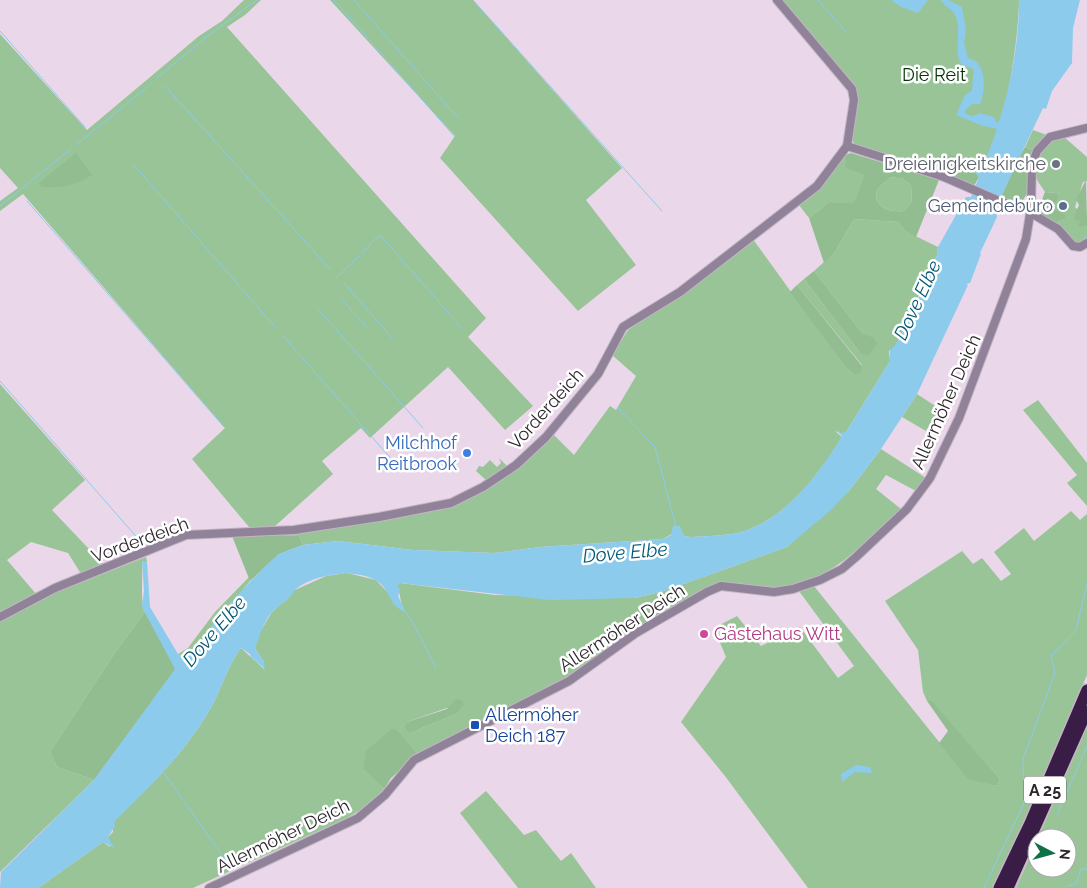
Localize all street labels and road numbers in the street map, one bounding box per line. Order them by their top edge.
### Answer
street label: Allermöher Deich [906,331,985,472]
street label: Vorderdeich [504,364,587,453]
street label: Vorderdeich [88,512,191,567]
street label: Allermöher Deich [555,579,688,676]
road number: A 25 [1024,776,1066,804]
street label: Allermöher Deich [213,794,353,877]

